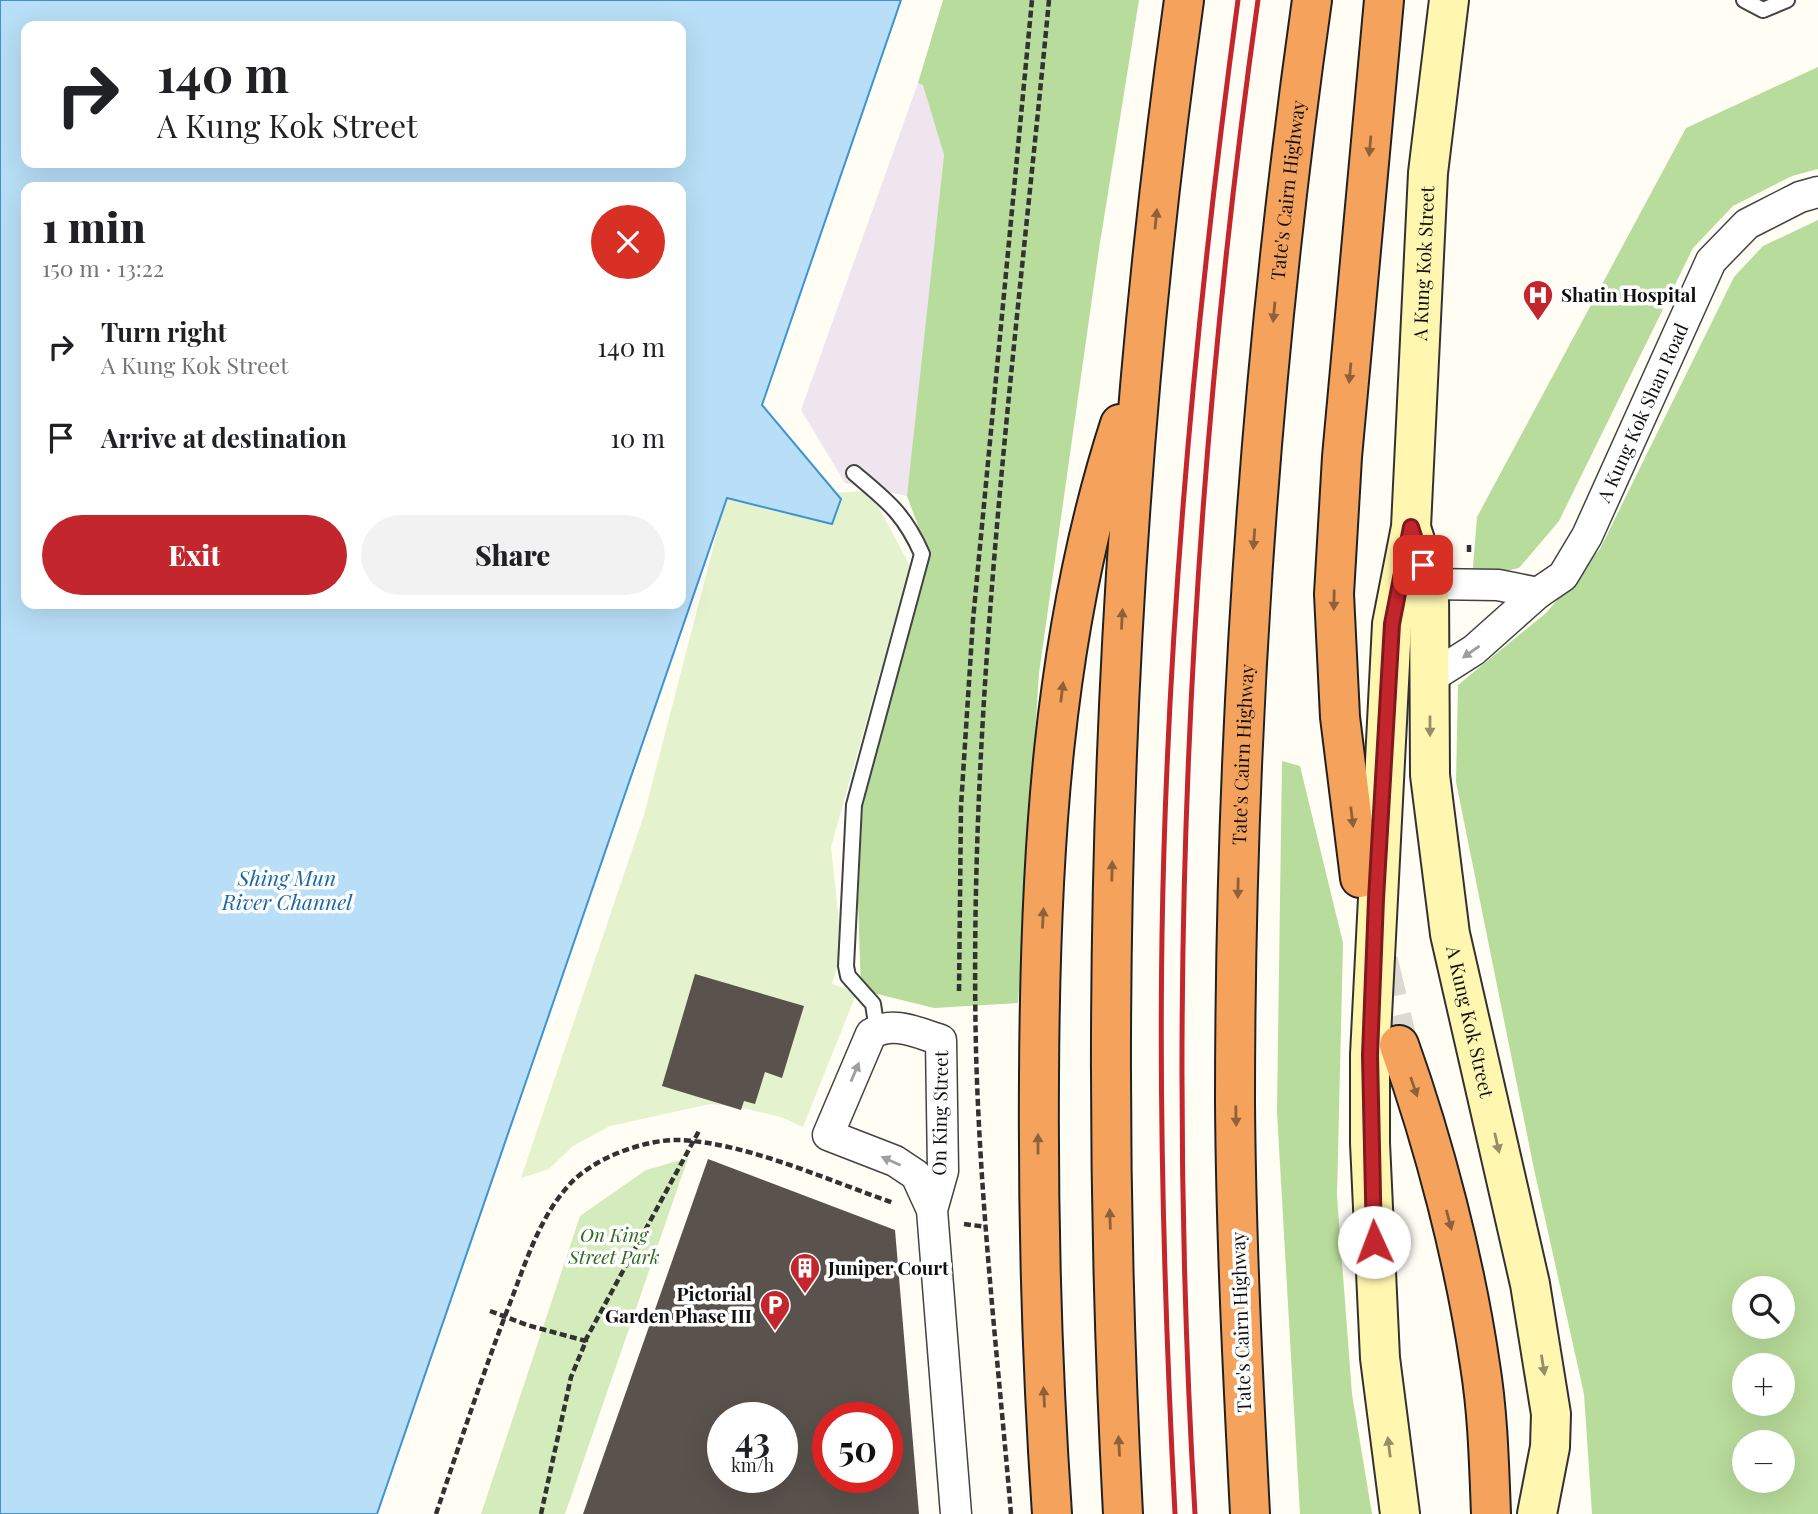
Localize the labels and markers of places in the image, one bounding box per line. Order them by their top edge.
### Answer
hospital icon: Shatin Hospital [1521,278,1555,322]
place label: Shatin Hospital [1561,281,1696,307]
pin [1393,535,1453,595]
building icon: Juniper Court [788,1251,822,1295]
place label: Juniper Court [827,1254,949,1280]
place label: Pictorial Garden Phase III [605,1280,752,1328]
parking icon: Pictorial Garden Phase III [758,1288,792,1332]

